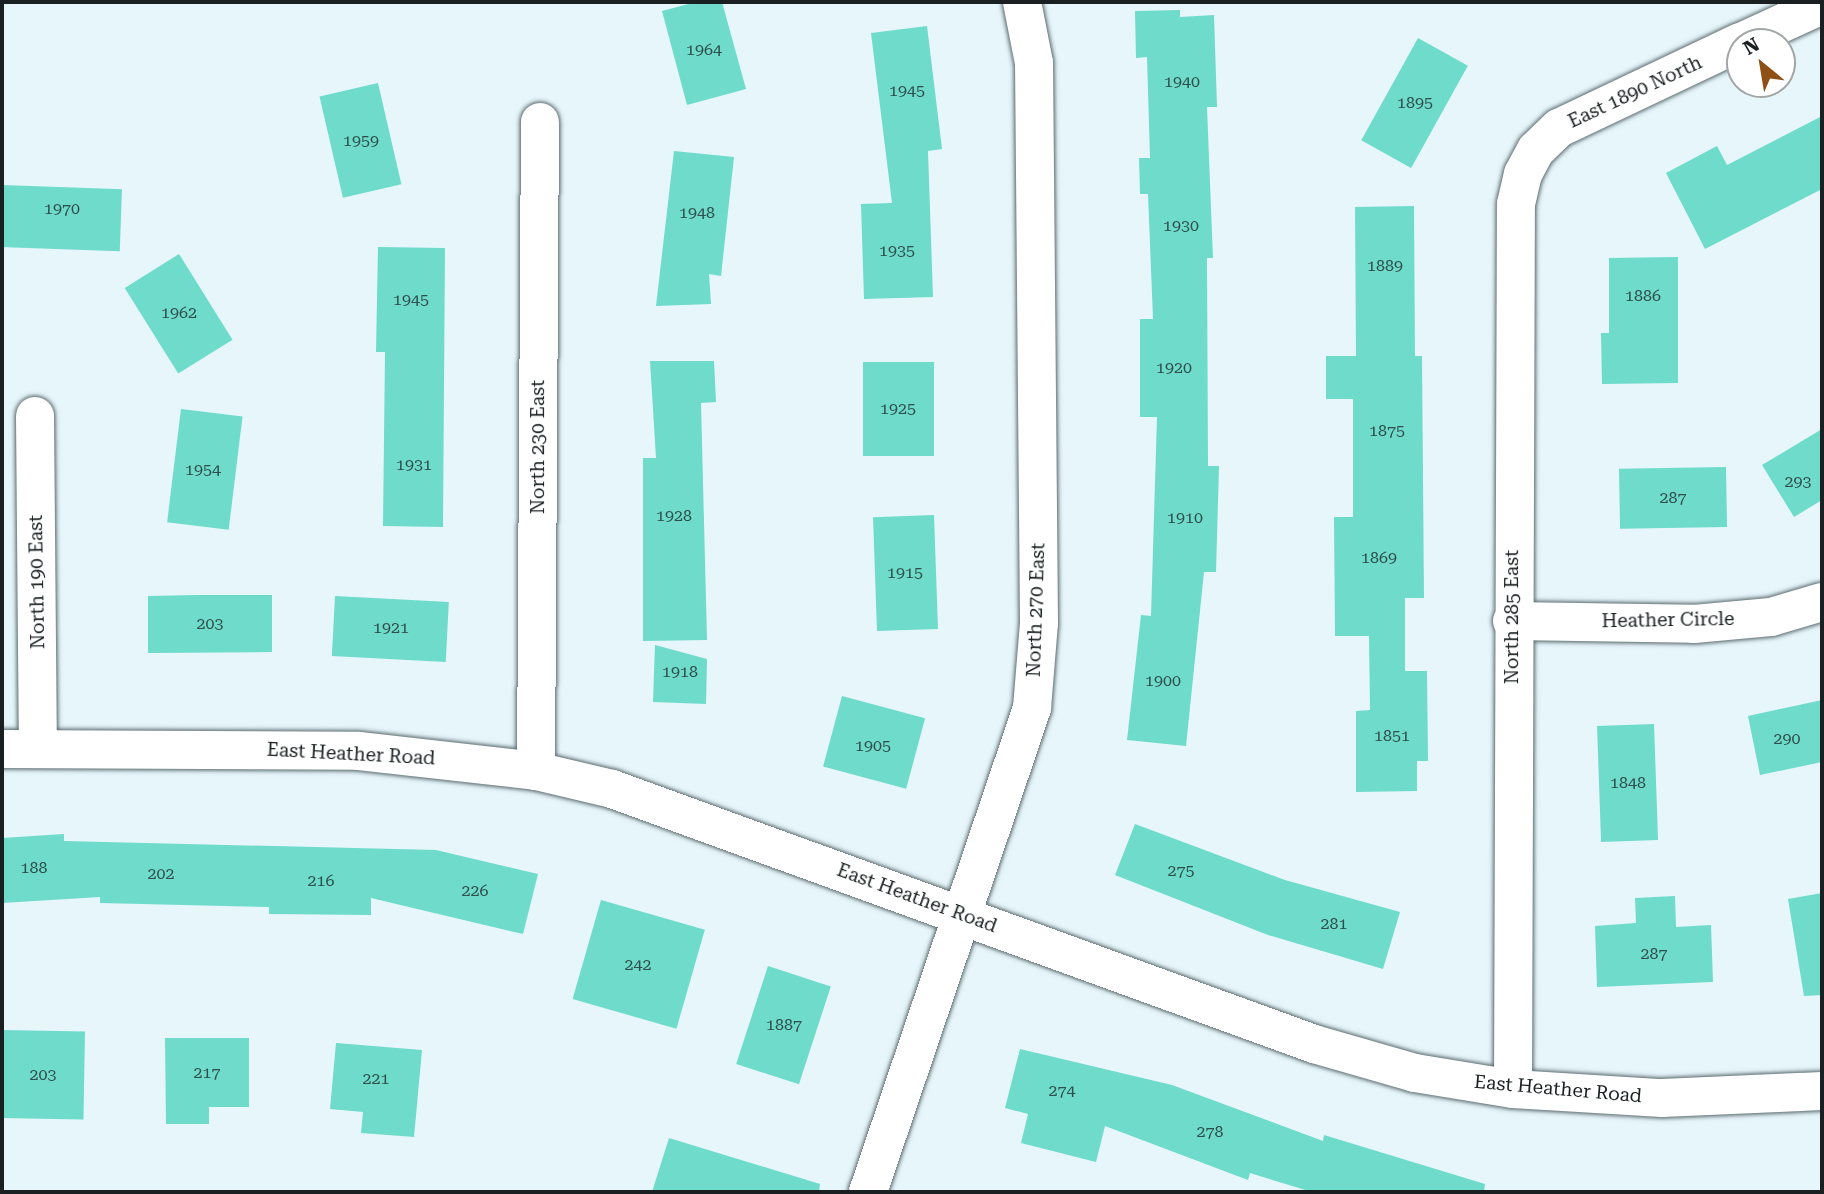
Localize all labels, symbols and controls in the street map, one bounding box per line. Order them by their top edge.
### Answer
north arrow [1726,28,1796,98]
text: N [1739,32,1763,60]
house number: 1964 [686,40,722,60]
street label: East 1890 North [1564,51,1706,133]
house number: 1940 [1164,72,1200,92]
house number: 1945 [889,81,925,101]
house number: 1895 [1397,93,1433,113]
house number: 1959 [343,131,379,151]
house number: 1970 [44,199,80,219]
house number: 1948 [679,203,715,223]
house number: 1930 [1163,216,1199,236]
house number: 1935 [879,241,915,261]
house number: 1889 [1367,256,1403,276]
house number: 1886 [1625,286,1661,306]
house number: 1945 [393,290,429,310]
house number: 1962 [161,303,197,323]
house number: 1920 [1156,358,1192,378]
street label: North 230 East [527,380,549,514]
house number: 1925 [880,399,916,419]
house number: 1875 [1369,421,1405,441]
house number: 1931 [396,455,432,475]
house number: 1954 [185,460,221,480]
house number: 293 [1785,472,1811,492]
house number: 287 [1660,488,1686,508]
house number: 1928 [656,506,692,526]
house number: 1910 [1167,508,1203,528]
street label: North 190 East [24,515,50,649]
street label: North 270 East [1022,542,1050,678]
house number: 1869 [1361,548,1397,568]
street label: North 285 East [1501,550,1523,684]
house number: 1915 [887,563,923,583]
street label: Heather Circle [1601,607,1735,633]
house number: 203 [197,614,223,634]
house number: 1921 [373,618,409,638]
house number: 1918 [662,662,698,682]
house number: 1900 [1145,671,1181,691]
house number: 1851 [1374,726,1410,746]
house number: 290 [1774,729,1800,749]
house number: 1905 [855,736,891,756]
street label: East Heather Road [266,738,436,770]
house number: 1848 [1610,773,1646,793]
house number: 188 [21,858,47,878]
street label: East Heather Road [834,858,1000,938]
house number: 275 [1168,861,1194,881]
house number: 202 [148,864,174,884]
house number: 216 [308,871,334,891]
house number: 226 [462,881,488,901]
house number: 281 [1321,914,1347,934]
house number: 287 [1641,944,1667,964]
house number: 242 [625,955,651,975]
house number: 1887 [766,1015,802,1035]
house number: 217 [194,1063,220,1083]
house number: 203 [30,1065,56,1085]
house number: 221 [363,1069,389,1089]
street label: East Heather Road [1473,1070,1643,1108]
house number: 274 [1049,1081,1075,1101]
house number: 278 [1197,1122,1223,1142]

